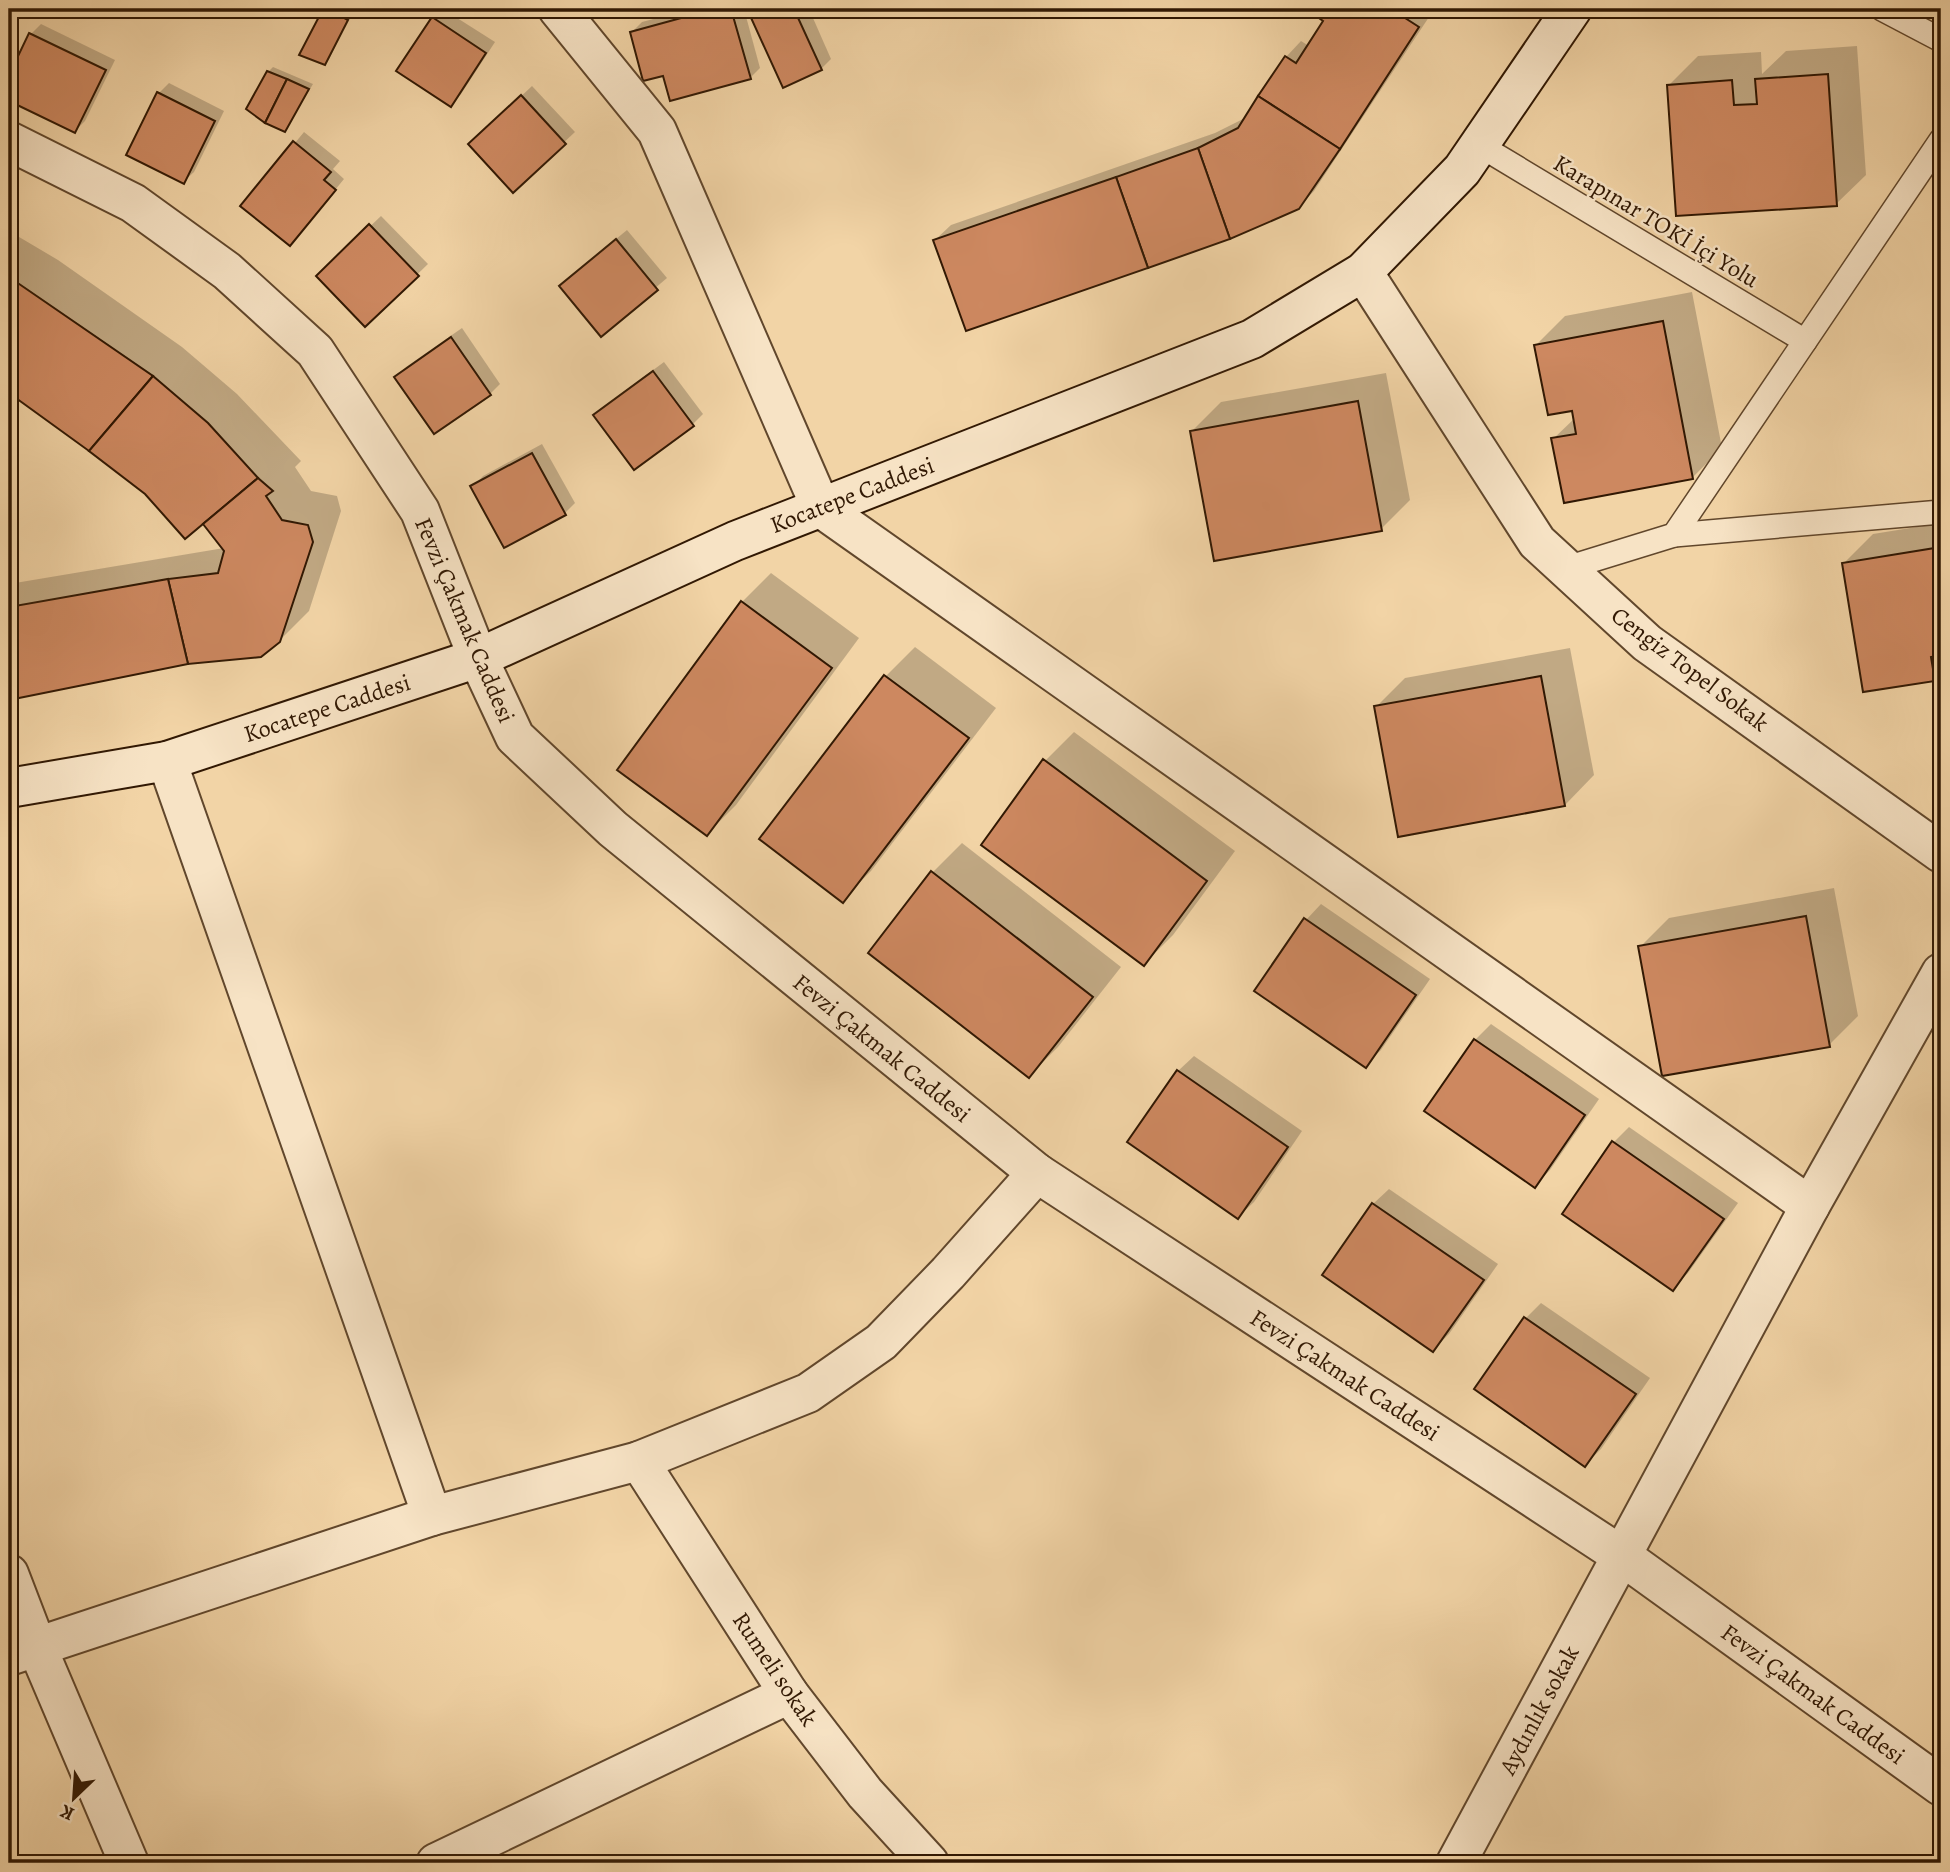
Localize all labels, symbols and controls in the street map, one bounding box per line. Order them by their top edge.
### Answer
street label: Karapınar TOKİ İçi Yolu [1547,147,1765,295]
street label: Kocatepe Caddesi [765,449,939,541]
street label: Fevzi Çakmak Caddesi [407,512,523,728]
street label: Cengiz Topel Sokak [1605,599,1775,739]
street label: Kocatepe Caddesi [240,666,414,750]
street label: Fevzi Çakmak Caddesi [786,966,978,1130]
street label: Fevzi Çakmak Caddesi [1244,1302,1446,1448]
street label: Rumeli sokak [725,1606,825,1732]
street label: Fevzi Çakmak Caddesi [1714,1616,1912,1772]
street label: Aydınlık sokak [1491,1640,1587,1781]
north arrow [38,1764,108,1834]
text: K [56,1798,78,1827]

